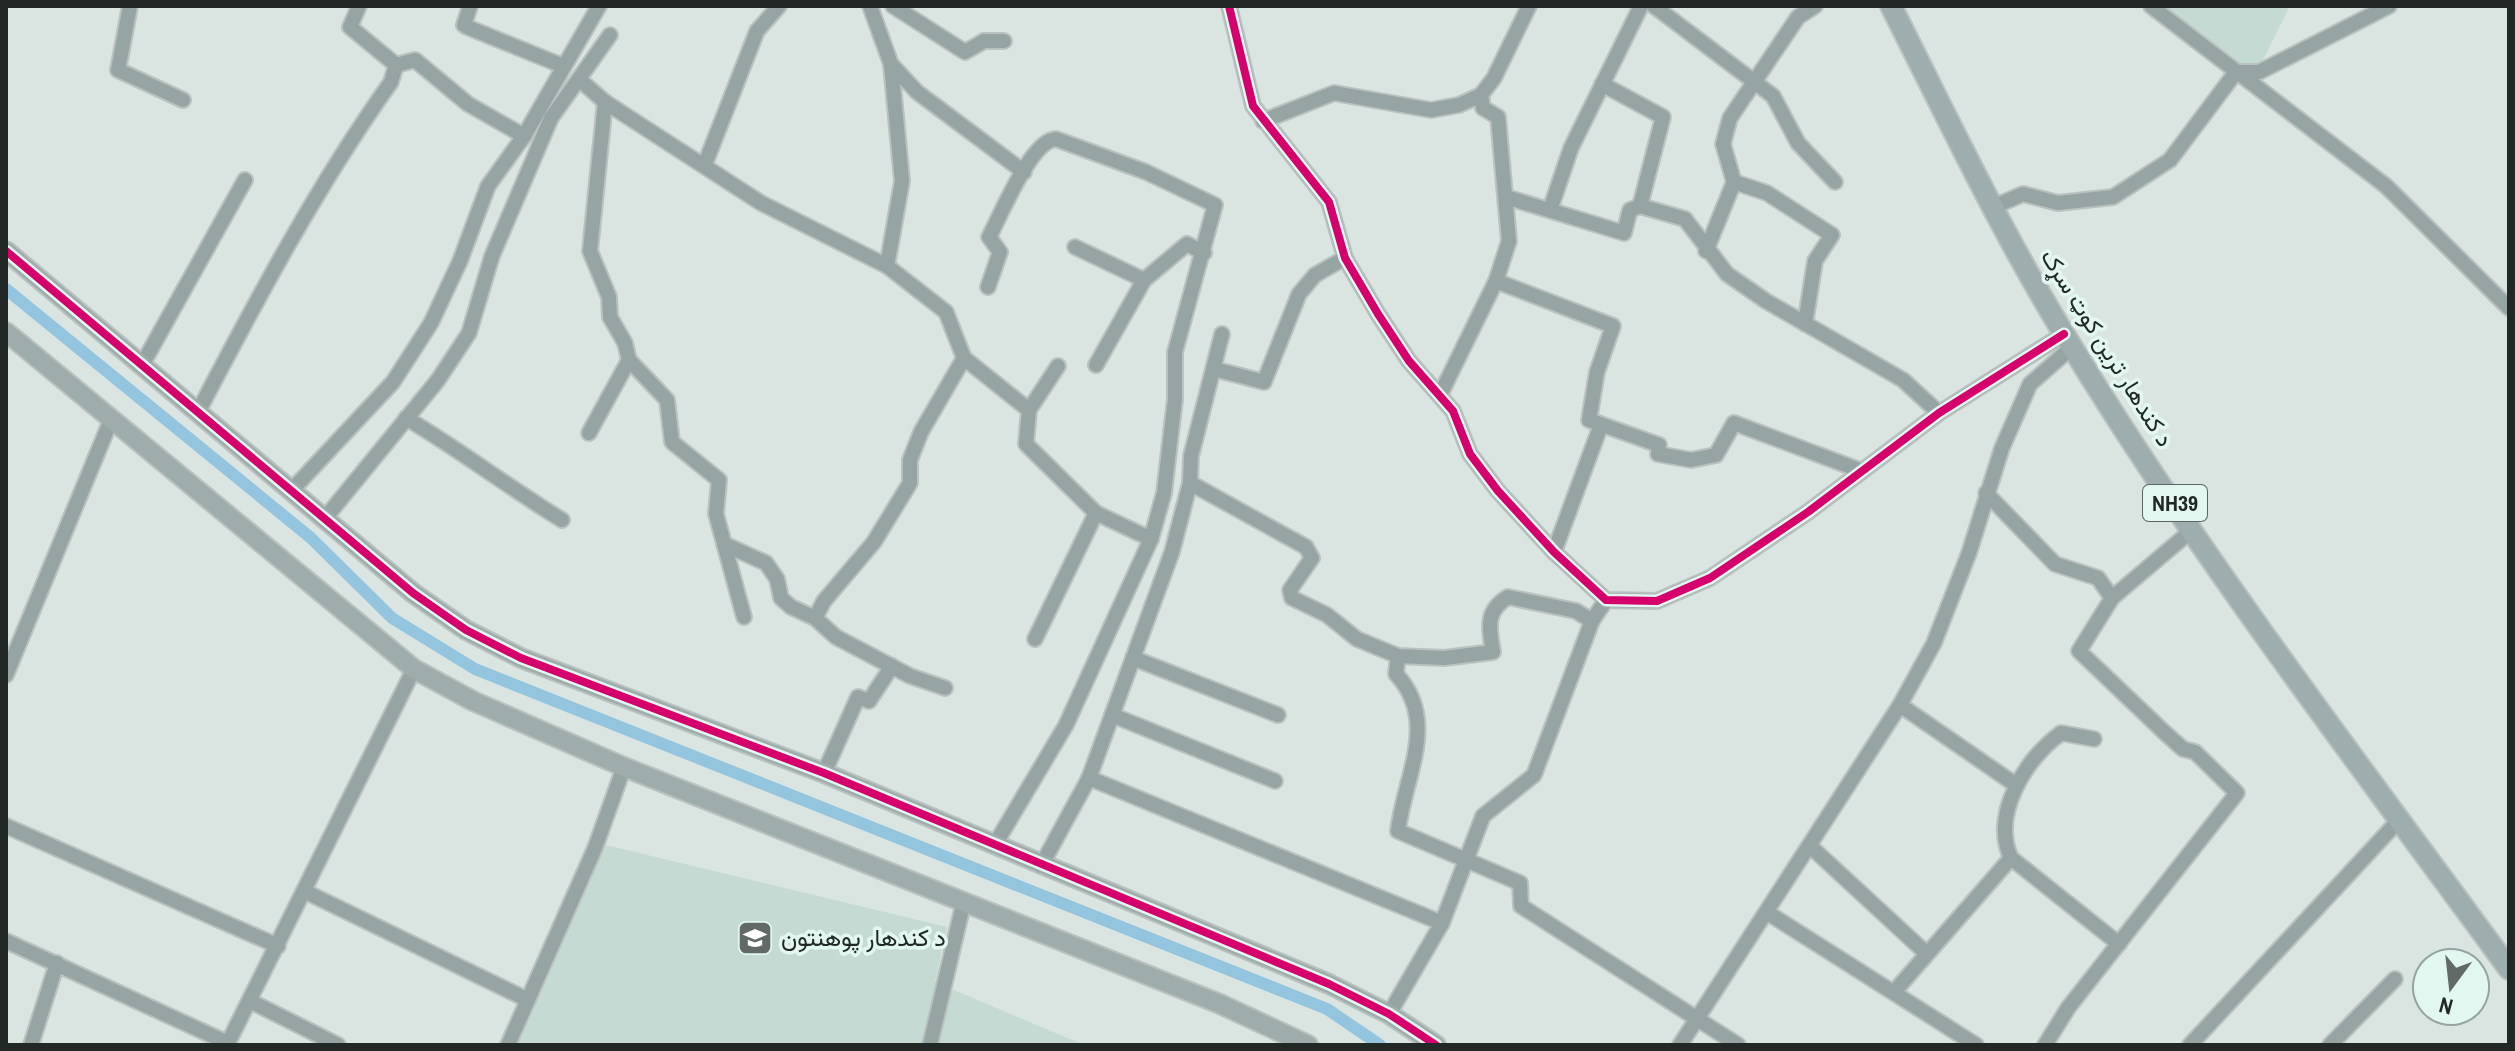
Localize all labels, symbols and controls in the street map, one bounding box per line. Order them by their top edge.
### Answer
street label: د کندهار ترين کوټ سړک [2032,242,2182,454]
road number: NH39 [2143,485,2207,521]
school or university icon: د کندهار پوهنتون [736,919,774,957]
place label: د کندهار پوهنتون [781,921,946,954]
north arrow [2411,947,2491,1027]
text: N [2436,990,2456,1022]

